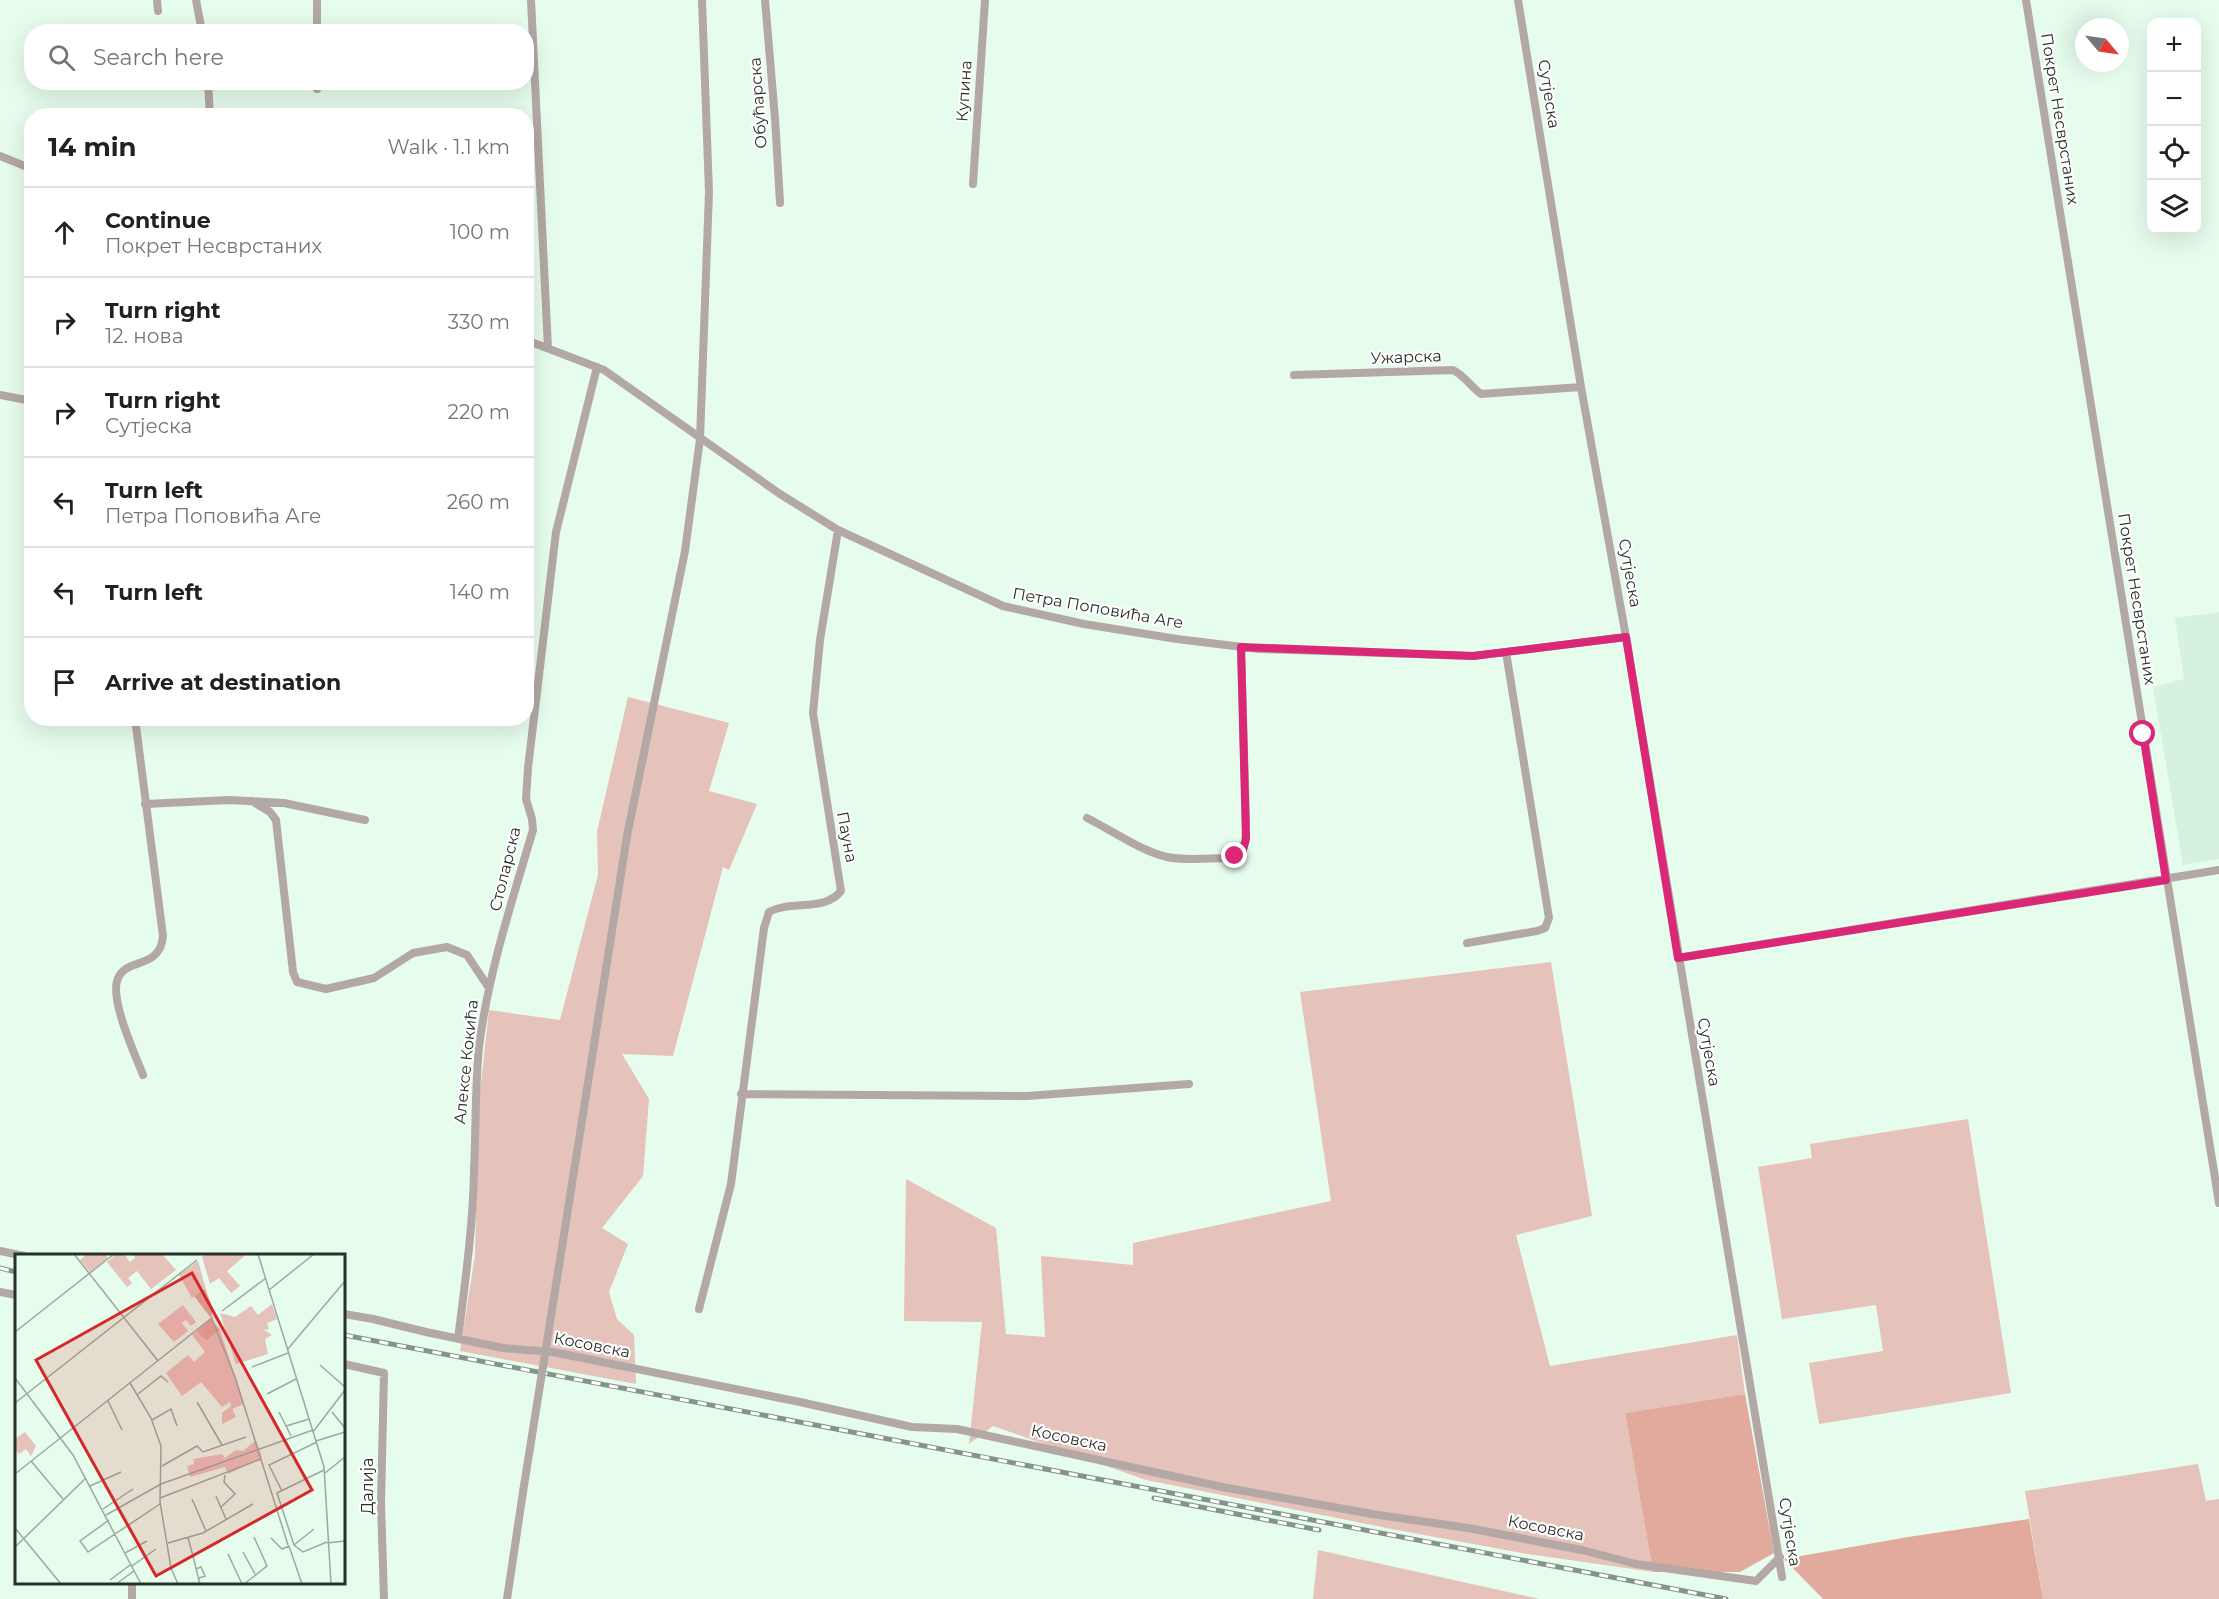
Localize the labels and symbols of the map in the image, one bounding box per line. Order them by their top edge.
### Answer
north arrow [2075,18,2129,72]
street label: Покрет Несврстаних [2037,32,2083,207]
street label: Обућарска [745,57,771,149]
street label: Сутјеска [1534,58,1564,130]
street label: Купина [952,60,976,122]
street label: Ужарска [1370,346,1442,368]
street label: Покрет Несврстаних [2114,512,2160,687]
street label: Сутјеска [1615,537,1645,609]
street label: Петра Поповића Аге [1011,584,1185,632]
route start [2129,720,2155,746]
street label: Пауна [833,810,861,864]
street label: Столарска [485,825,525,913]
route end [1221,842,1247,868]
street label: Алексе Кокића [450,999,482,1125]
street label: Сутјеска [1694,1016,1724,1088]
inset map [15,1254,345,1584]
street label: Косовска [552,1328,632,1362]
street label: Косовска [1029,1421,1109,1455]
street label: Далија [358,1458,377,1514]
street label: Сутјеска [1775,1496,1805,1568]
street label: Косовска [1506,1511,1586,1545]

